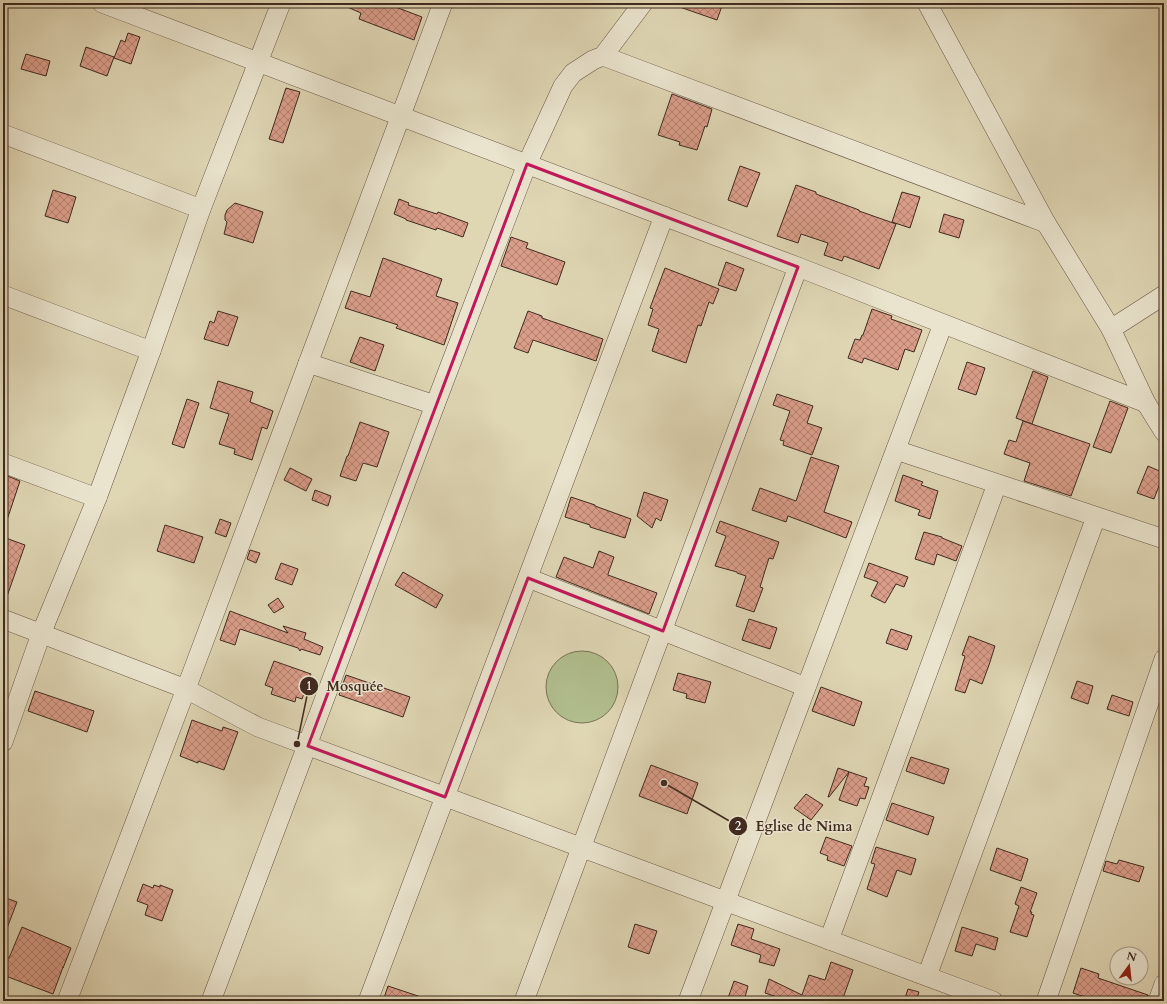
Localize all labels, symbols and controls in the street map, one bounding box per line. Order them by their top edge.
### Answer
callout: Mosquée [299,673,392,699]
text: Mosquée [326,677,384,696]
text: 1 [306,678,312,694]
callout: Eglise de Nima [728,813,861,839]
text: Eglise de Nima [756,817,852,836]
text: 2 [735,818,741,834]
north arrow [1109,946,1149,986]
text: N [1125,948,1138,965]

